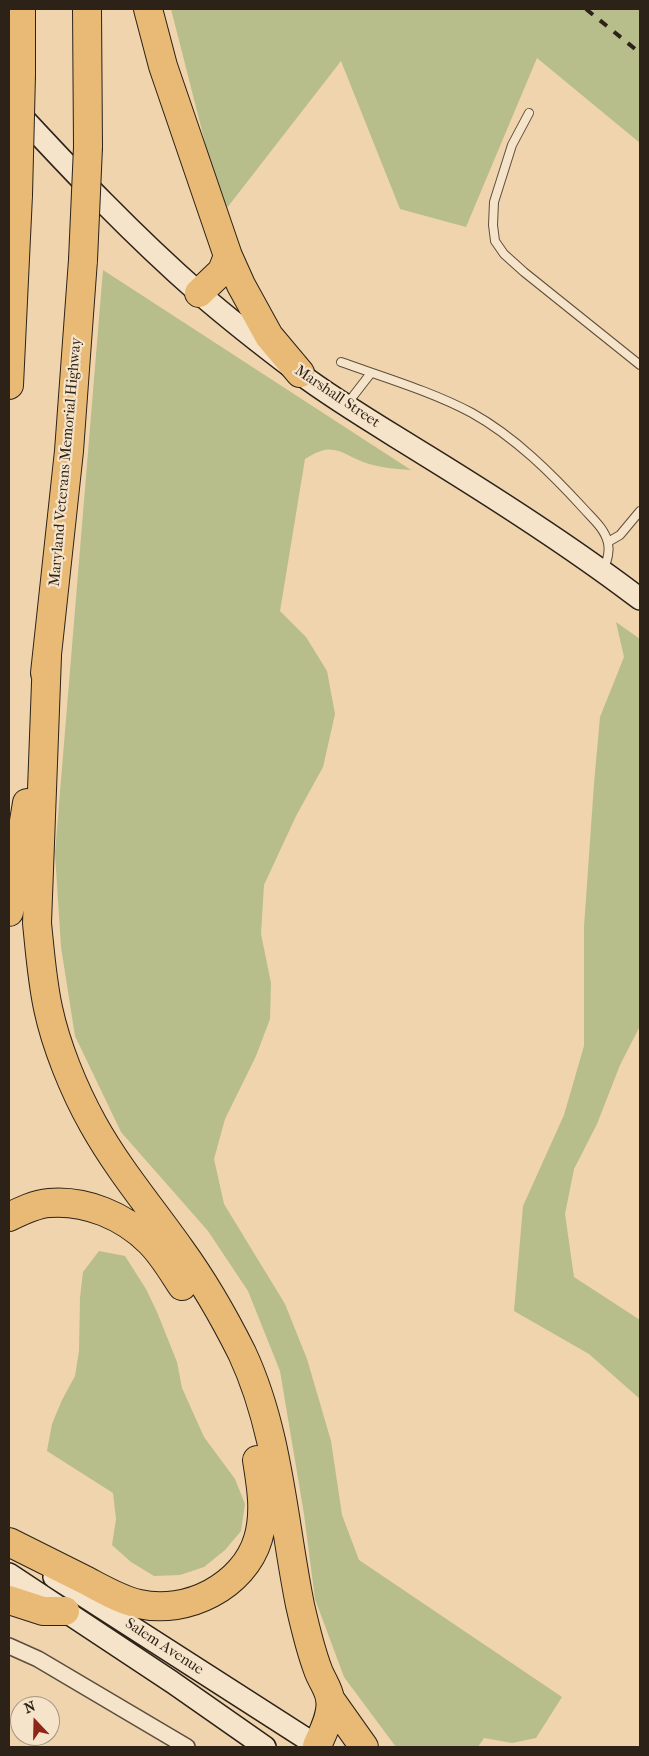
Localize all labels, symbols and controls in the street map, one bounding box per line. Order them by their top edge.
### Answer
street label: Maryland Veterans Memorial Highway [46,337,86,587]
street label: Marshall Street [291,362,383,432]
street label: Salem Avenue [121,1615,207,1679]
north arrow [10,1696,60,1746]
text: N [22,1698,38,1717]

